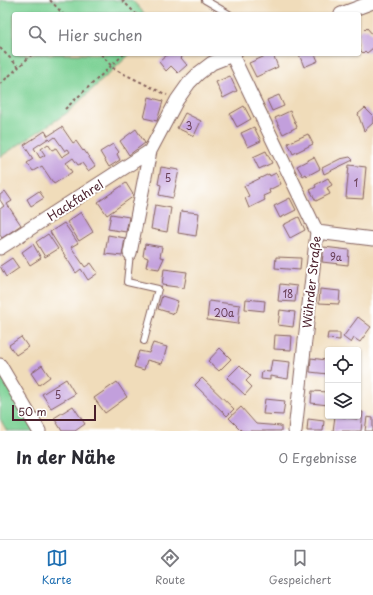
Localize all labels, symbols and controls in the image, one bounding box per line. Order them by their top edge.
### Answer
search box [12,12,361,56]
icon: search [26,23,48,45]
text: Hier suchen [58,23,143,46]
house number: 3 [186,118,192,133]
house number: 5 [165,170,171,185]
street label: Hackfahrel [43,175,107,225]
house number: 1 [354,175,358,190]
street label: Wührder Straße [297,235,325,329]
house number: 9a [330,249,343,264]
house number: 18 [283,286,293,301]
house number: 20a [214,305,235,320]
map controls [325,347,361,419]
button: locate [325,347,361,383]
button: layers [325,383,361,419]
house number: 5 [55,387,61,402]
scale bar [12,403,96,422]
text: 50 m [18,403,47,420]
text: In der Nähe [16,444,115,470]
text: 0 Ergebnisse [278,448,357,467]
tab: Karte [42,547,72,588]
tab: Route [155,547,185,588]
tab: Gespeichert [269,547,331,588]

